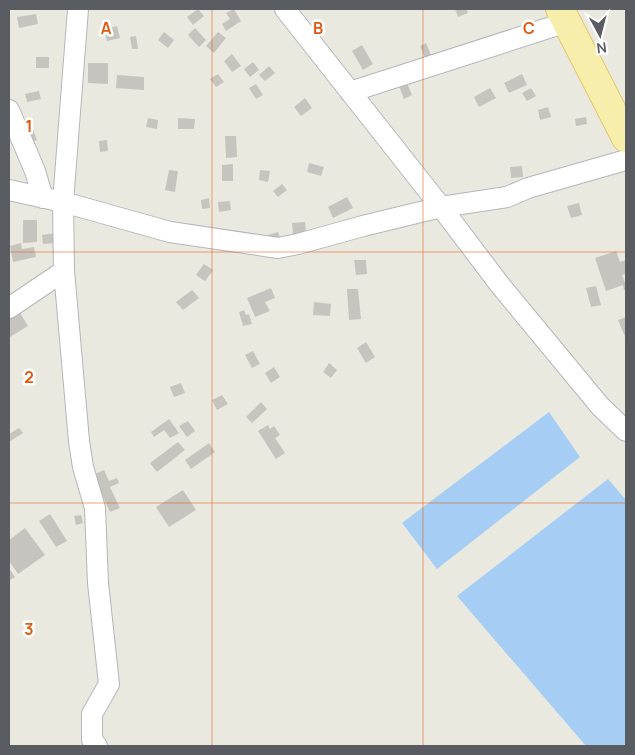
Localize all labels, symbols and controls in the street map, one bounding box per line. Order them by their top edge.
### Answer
north arrow [575,10,625,60]
text: A [101,17,112,39]
text: B [313,17,323,39]
text: C [523,17,535,39]
text: N [595,38,608,58]
text: 1 [25,115,33,137]
text: 2 [24,366,34,388]
text: 3 [24,618,34,640]

